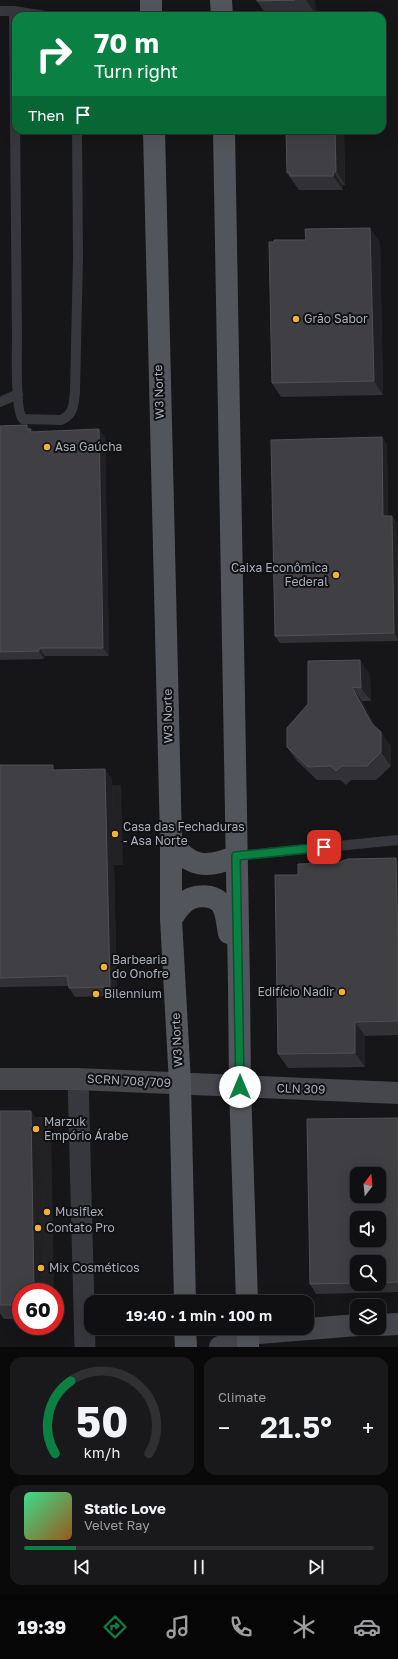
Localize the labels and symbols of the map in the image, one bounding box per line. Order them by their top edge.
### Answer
place label: Grão Sabor [304,311,368,326]
marker: Grão Sabor [291,314,301,324]
street label: W3 Norte [150,364,167,420]
place label: Asa Gaúcha [55,439,122,454]
marker: Asa Gaúcha [42,442,52,452]
place label: Caixa Econômica Federal [231,560,328,589]
marker: Caixa Econômica Federal [331,570,341,580]
street label: W3 Norte [160,689,175,743]
place label: Casa das Fechaduras - Asa Norte [123,819,245,848]
marker: Casa das Fechaduras - Asa Norte [110,829,120,839]
pin [307,830,341,864]
place label: Barbearia do Onofre [112,952,169,981]
marker: Barbearia do Onofre [99,962,109,972]
place label: Edifício Nadir [257,984,334,999]
place label: Bilennium [104,986,162,1001]
marker: Edifício Nadir [337,987,347,997]
marker: Bilennium [91,989,101,999]
street label: W3 Norte [168,1012,185,1068]
position arrow [219,1066,261,1108]
street label: SCRN 708/709 [87,1071,171,1090]
street label: CLN 309 [276,1080,326,1097]
place label: Marzuk Empório Árabe [44,1114,128,1143]
marker: Marzuk Empório Árabe [31,1124,41,1134]
north arrow [350,1167,386,1203]
place label: Musiflex [55,1204,104,1219]
marker: Musiflex [42,1207,52,1217]
place label: Contato Pro [46,1220,115,1235]
marker: Contato Pro [33,1223,43,1233]
place label: Mix Cosméticos [49,1260,140,1275]
marker: Mix Cosméticos [36,1263,46,1273]
speed limit sign: 60 [12,1283,64,1335]

